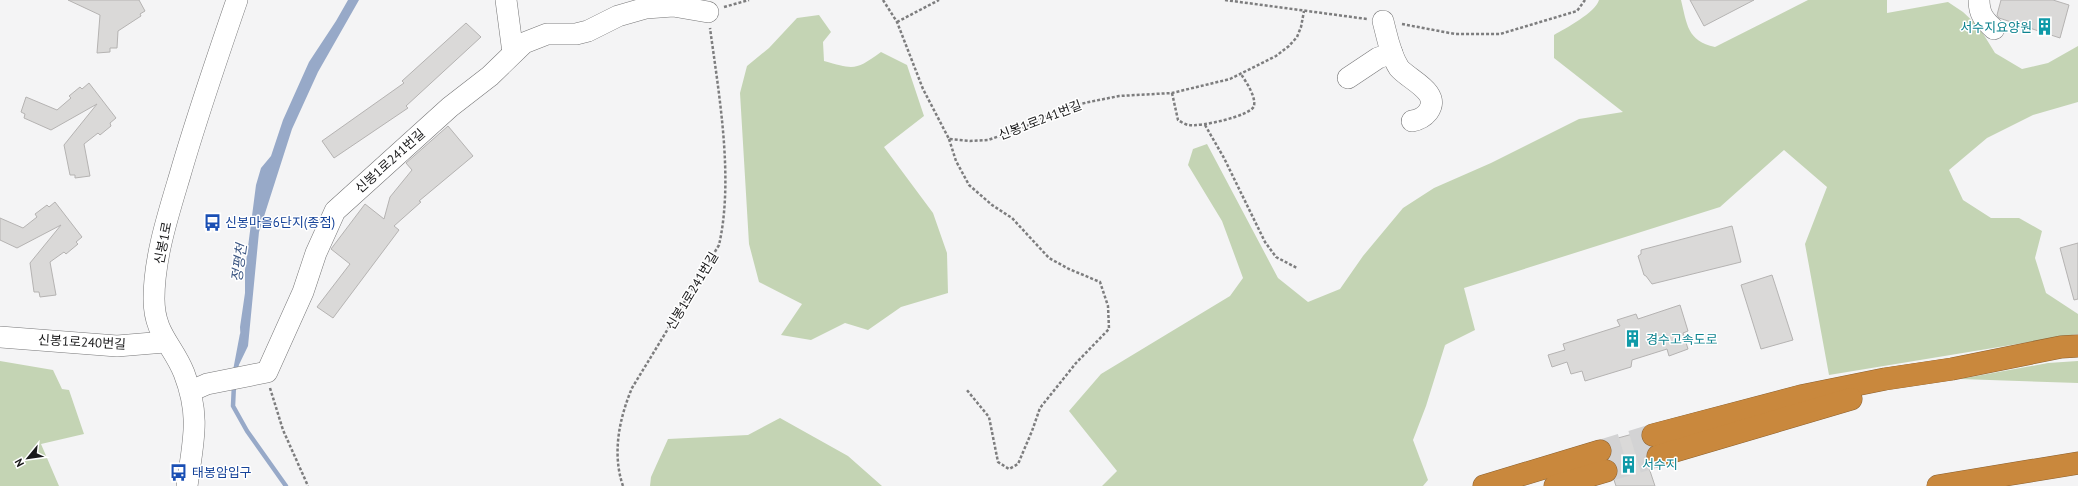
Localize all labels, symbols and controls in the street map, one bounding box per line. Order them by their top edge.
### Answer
building icon: 서수지요양원 [2035,17,2055,37]
place label: 서수지요양원 [1960,19,2032,36]
street label: 신봉1로241번길 [996,96,1084,144]
street label: 신봉1로241번길 [352,125,428,197]
bus stop icon: 신봉마을6단지(종점) [202,212,222,232]
place label: 신봉마을6단지(종점) [225,214,335,231]
street label: 신봉1로 [151,220,175,266]
water label: 정평천 [227,242,251,283]
street label: 신봉1로241번길 [662,249,722,333]
building icon: 경수고속도로 [1623,329,1643,349]
street label: 신봉1로240번길 [38,331,126,353]
place label: 경수고속도로 [1646,331,1718,348]
north arrow [8,438,48,478]
building icon: 서수지 [1619,454,1639,474]
text: N [11,456,27,469]
place label: 서수지 [1642,456,1678,473]
bus stop icon: 태봉암입구 [169,462,189,482]
place label: 태봉암입구 [192,464,252,481]

